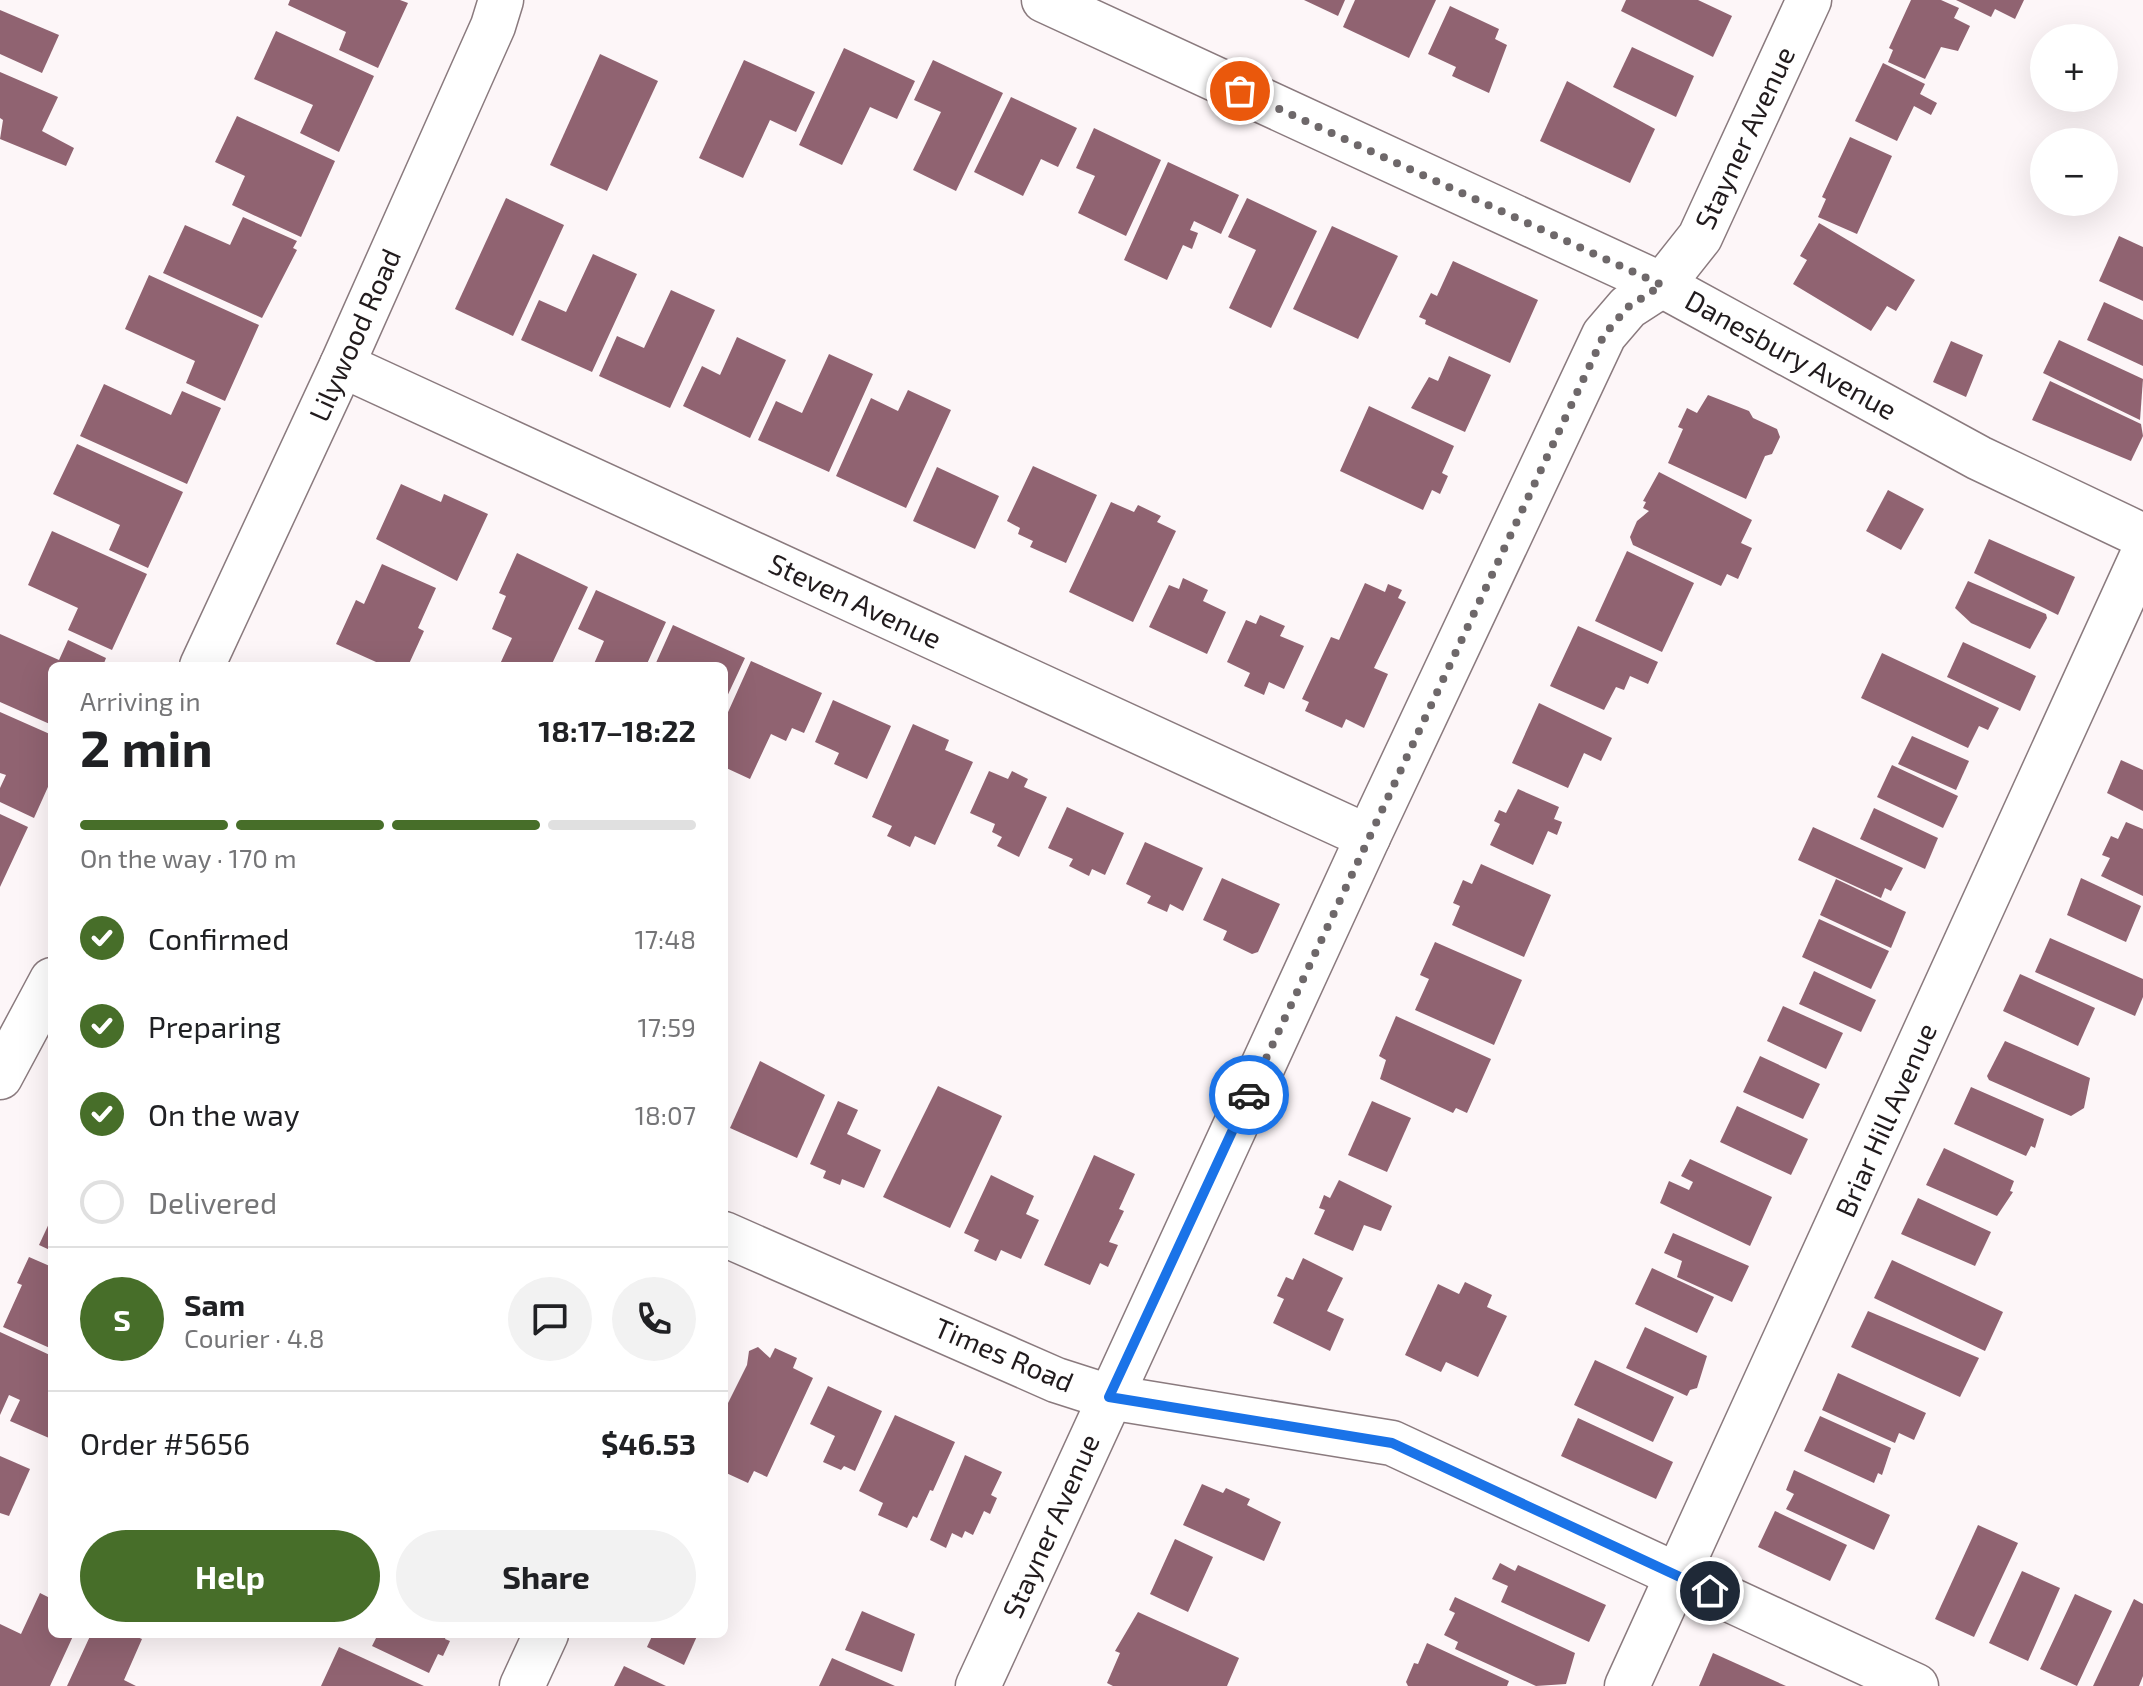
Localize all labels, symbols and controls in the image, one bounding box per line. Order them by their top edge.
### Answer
map controls [2030,24,2118,216]
button: + [2030,24,2118,112]
street label: Stayner Avenue [1687,41,1801,234]
pin [1206,57,1274,125]
icon: bag [1218,69,1262,113]
button: − [2030,128,2118,216]
street label: Lilywood Road [301,243,407,426]
street label: Danesbury Avenue [1680,282,1903,426]
street label: Steven Avenue [764,545,947,655]
text: Arriving in [80,685,201,716]
text: 18:17–18:22 [538,712,696,748]
text: 2 min [80,715,213,777]
text: On the way · 170 m [80,842,297,873]
icon: check [80,916,124,960]
text: Confirmed [148,920,289,956]
text: 17:48 [634,923,696,954]
icon: check [80,1004,124,1048]
text: Preparing [148,1008,281,1044]
text: 17:59 [637,1011,696,1042]
street label: Briar Hill Avenue [1827,1017,1943,1222]
courier [1209,1055,1289,1135]
icon: car [1227,1073,1271,1117]
icon: check [80,1092,124,1136]
text: On the way [148,1096,300,1132]
text: 18:07 [635,1099,696,1130]
text: Delivered [148,1184,277,1220]
button: chat [508,1277,592,1361]
button: phone [612,1277,696,1361]
text: Sam [184,1286,245,1322]
text: S [113,1301,131,1337]
street label: Times Road [930,1310,1079,1399]
text: Courier · 4.8 [184,1322,325,1353]
text: Order #5656 [80,1425,250,1461]
text: $46.53 [601,1425,696,1461]
street label: Stayner Avenue [994,1428,1106,1623]
button: Help [80,1530,380,1622]
button: Share [396,1530,696,1622]
pin [1676,1557,1744,1625]
icon: home [1688,1569,1732,1613]

